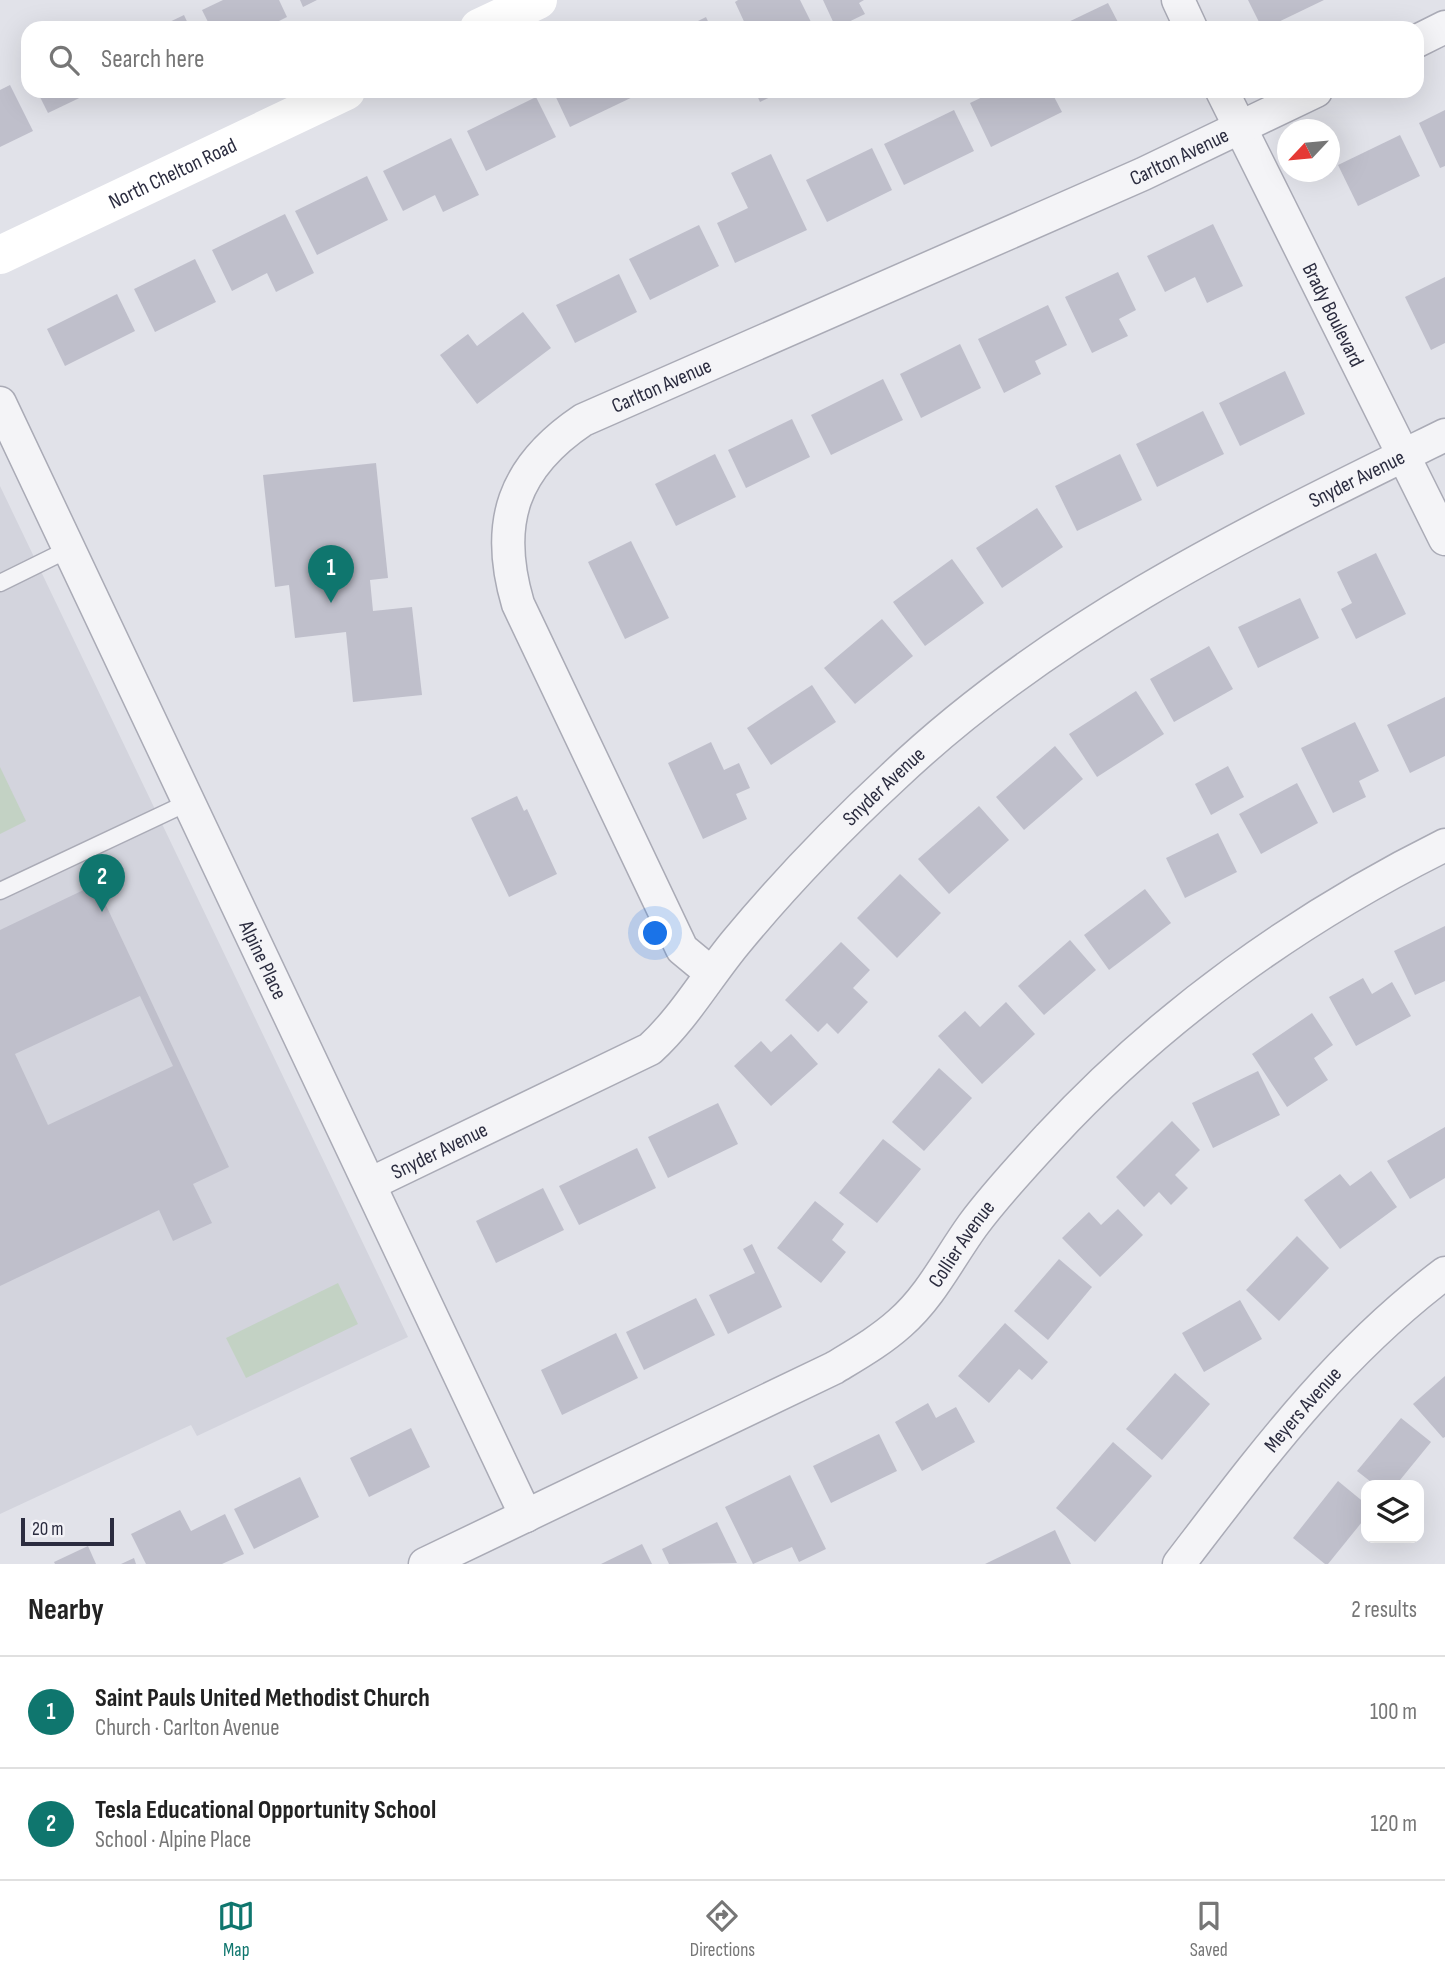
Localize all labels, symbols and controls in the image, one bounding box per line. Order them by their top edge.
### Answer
search box [21,21,1424,98]
icon: search [45,41,83,79]
text: Search here [101,44,204,75]
north arrow [1277,119,1340,182]
street label: Carlton Avenue [1126,123,1233,191]
street label: North Chelton Road [105,133,241,215]
street label: Brady Boulevard [1297,259,1369,371]
street label: Carlton Avenue [608,353,716,419]
street label: Snyder Avenue [1305,445,1409,513]
pin: 1 [308,545,354,603]
street label: Snyder Avenue [838,742,930,831]
pin: 2 [79,854,125,912]
street label: Alpine Place [233,916,292,1004]
your location [638,916,672,950]
street label: Snyder Avenue [387,1117,492,1185]
street label: Collier Avenue [923,1195,1000,1292]
street label: Meyers Avenue [1259,1362,1347,1457]
map controls [1361,1480,1424,1543]
button: layers [1361,1480,1424,1543]
scale bar [21,1515,114,1547]
text: 20 m [32,1518,64,1541]
text: Nearby [28,1592,104,1628]
text: 2 results [1351,1596,1417,1624]
text: Saint Pauls United Methodist Church [95,1683,430,1714]
text: 1 [46,1698,56,1726]
text: 100 m [1370,1698,1417,1726]
text: Church · Carlton Avenue [95,1714,279,1742]
text: Tesla Educational Opportunity School [95,1795,436,1826]
text: 2 [46,1810,56,1838]
text: 120 m [1371,1810,1417,1838]
text: School · Alpine Place [95,1826,251,1854]
tab: Map [217,1897,255,1962]
tab: Directions [690,1897,755,1962]
tab: Saved [1190,1897,1228,1962]

